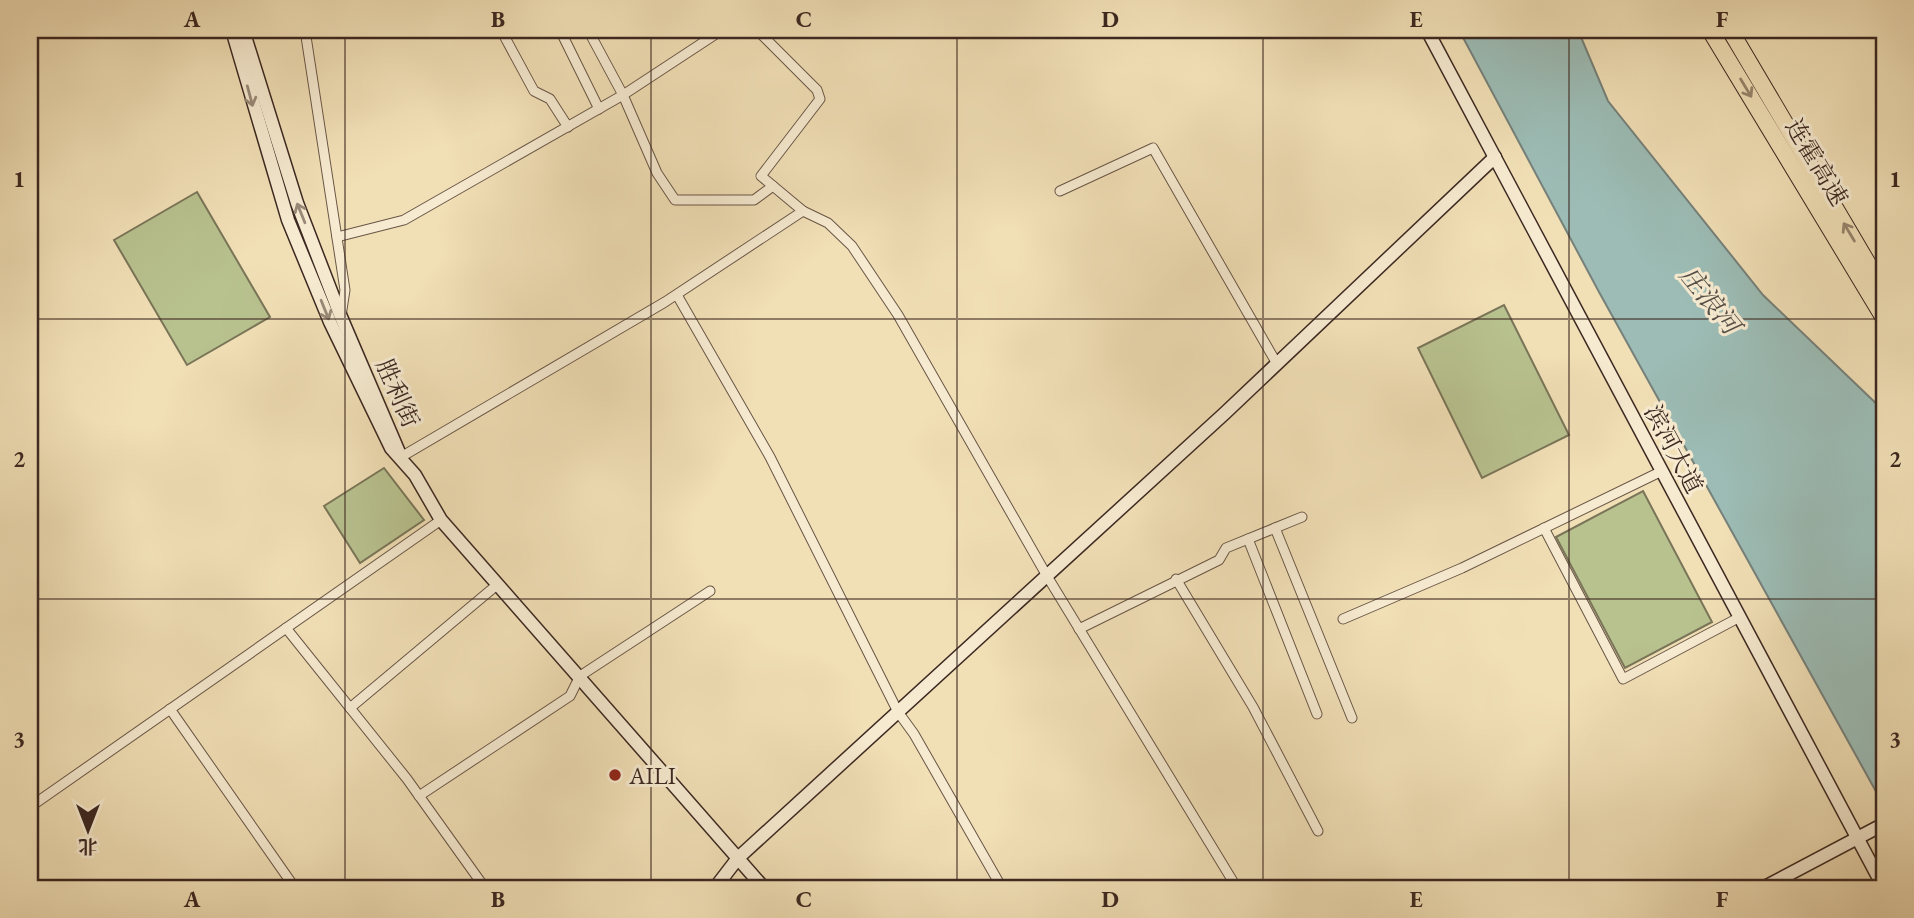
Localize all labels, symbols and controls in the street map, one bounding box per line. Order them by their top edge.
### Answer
text: A [183,4,201,34]
text: B [491,4,505,34]
text: C [796,4,812,34]
text: D [1101,4,1119,34]
text: E [1409,4,1423,34]
text: F [1716,4,1729,34]
one-way arrow [1739,78,1753,98]
one-way arrow [244,84,257,106]
street label: 连霍高速 [1779,113,1855,211]
text: 1 [13,164,25,194]
text: 1 [1889,164,1901,194]
one-way arrow [293,203,306,224]
one-way arrow [1842,223,1856,243]
water label: 庄浪河 [1672,259,1750,344]
one-way arrow [319,299,332,320]
street label: 胜利街 [369,354,427,432]
street label: 滨河大道 [1638,399,1710,499]
text: 2 [13,444,25,474]
text: 2 [1889,444,1901,474]
text: 3 [13,724,25,754]
text: 3 [1889,724,1901,754]
place label: AILI [628,760,676,791]
marker: AILI [607,767,623,783]
north arrow [52,796,122,866]
text: 北 [78,834,98,859]
text: A [183,884,201,914]
text: B [491,884,505,914]
text: C [796,884,812,914]
text: D [1101,884,1119,914]
text: E [1409,884,1423,914]
text: F [1716,884,1729,914]

